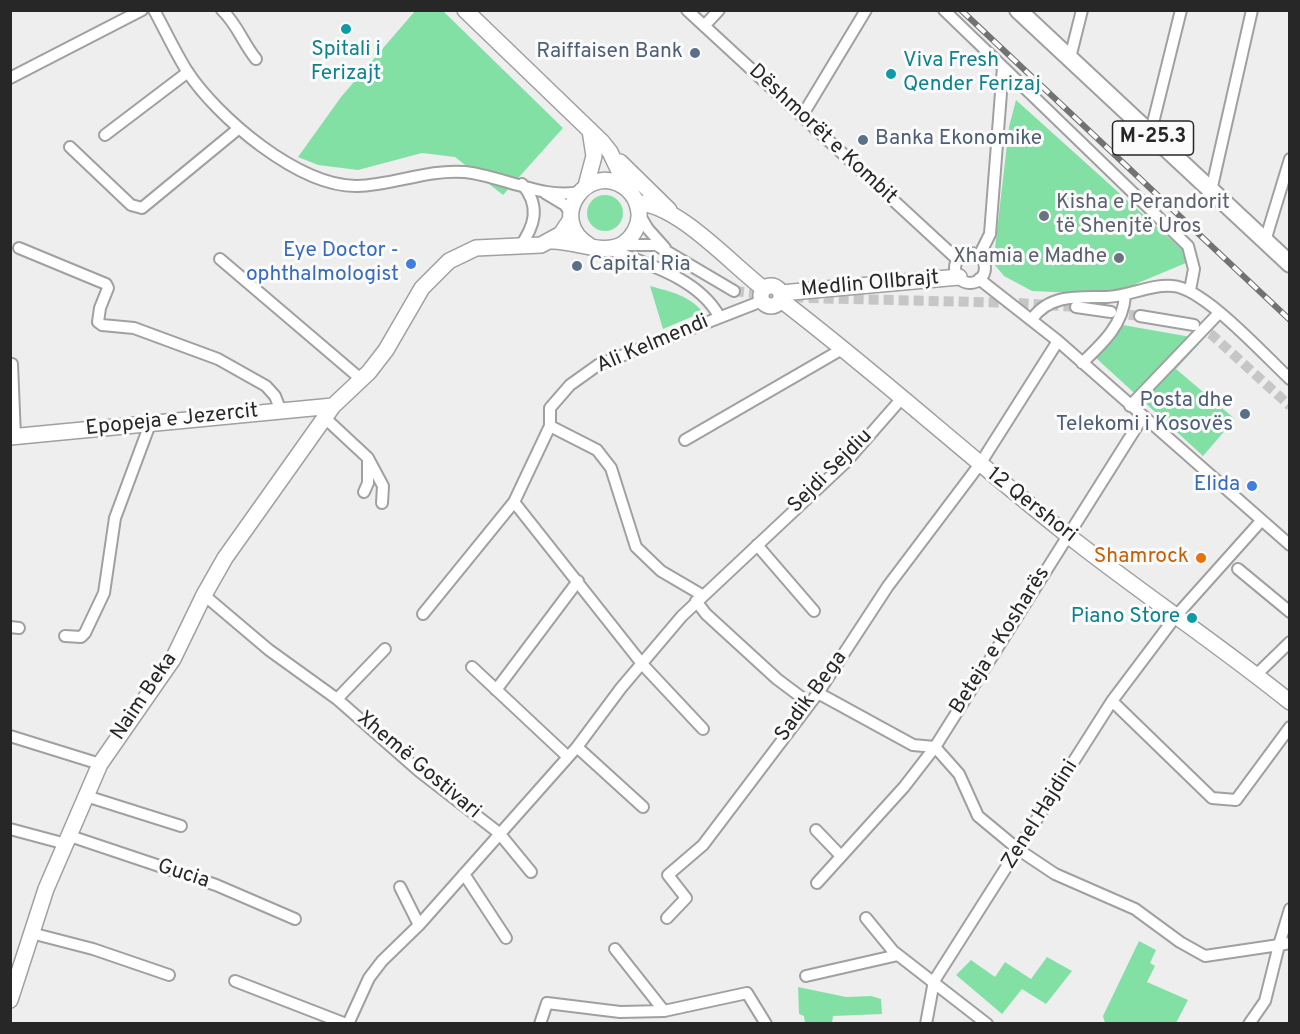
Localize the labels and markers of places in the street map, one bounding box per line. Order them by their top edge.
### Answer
marker: Spitali i Ferizajt [339,22,353,36]
place label: Spitali i Ferizajt [311,38,381,88]
place label: Raiffaisen Bank [536,40,683,66]
marker: Raiffaisen Bank [688,46,702,60]
place label: Viva Fresh Qender Ferizaj [903,49,1041,99]
marker: Viva Fresh Qender Ferizaj [884,67,898,81]
place label: Banka Ekonomike [875,127,1042,153]
marker: Banka Ekonomike [856,133,870,147]
place label: Kisha e Perandorit të Shenjtë Uros [1056,191,1230,241]
marker: Kisha e Perandorit të Shenjtë Uros [1037,209,1051,223]
place label: Eye Doctor - ophthalmologist [246,239,399,289]
place label: Xhamia e Madhe [953,245,1107,271]
marker: Xhamia e Madhe [1112,251,1126,265]
place label: Capital Ria [589,253,691,279]
marker: Eye Doctor - ophthalmologist [404,257,418,271]
marker: Capital Ria [570,259,584,273]
place label: Posta dhe Telekomi i Kosovës [1056,389,1233,439]
marker: Posta dhe Telekomi i Kosovës [1238,407,1252,421]
place label: Elida [1194,473,1240,499]
marker: Elida [1245,479,1259,493]
place label: Shamrock [1094,545,1189,571]
marker: Shamrock [1194,551,1208,565]
place label: Piano Store [1071,605,1180,631]
marker: Piano Store [1185,611,1199,625]

